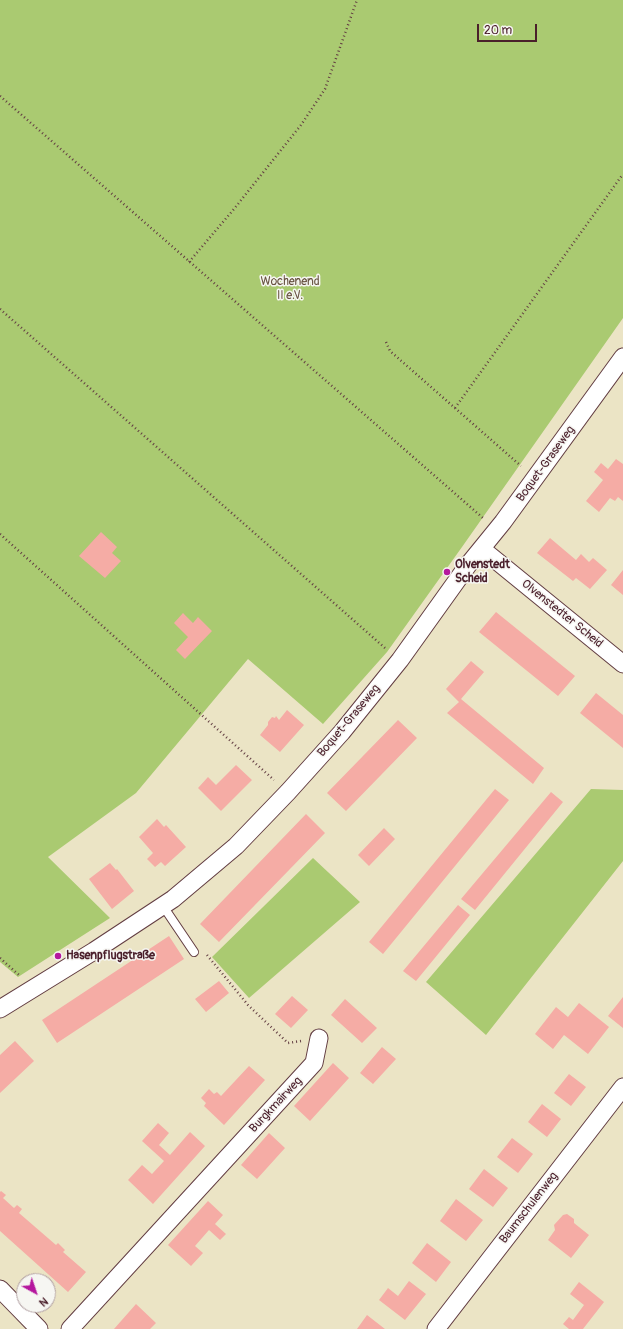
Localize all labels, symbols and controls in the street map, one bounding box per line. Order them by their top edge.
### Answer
scale bar [479,16,539,42]
text: 20 m [484,23,512,38]
park label: Wochenend II e.V. [260,275,320,303]
street label: Boquet-Graseweg [514,423,578,505]
place label: Olvenstedt Scheid [455,558,510,586]
marker: Olvenstedt Scheid [442,567,452,577]
street label: Olvenstedter Scheid [518,577,606,651]
street label: Boquet-Graseweg [315,682,383,760]
place label: Hasenpflugstraße [66,949,155,963]
marker: Hasenpflugstraße [53,951,63,961]
street label: Burgkmairweg [247,1074,305,1136]
street label: Baumschulenweg [497,1169,561,1247]
north arrow [16,1273,56,1313]
text: N [36,1294,50,1309]

